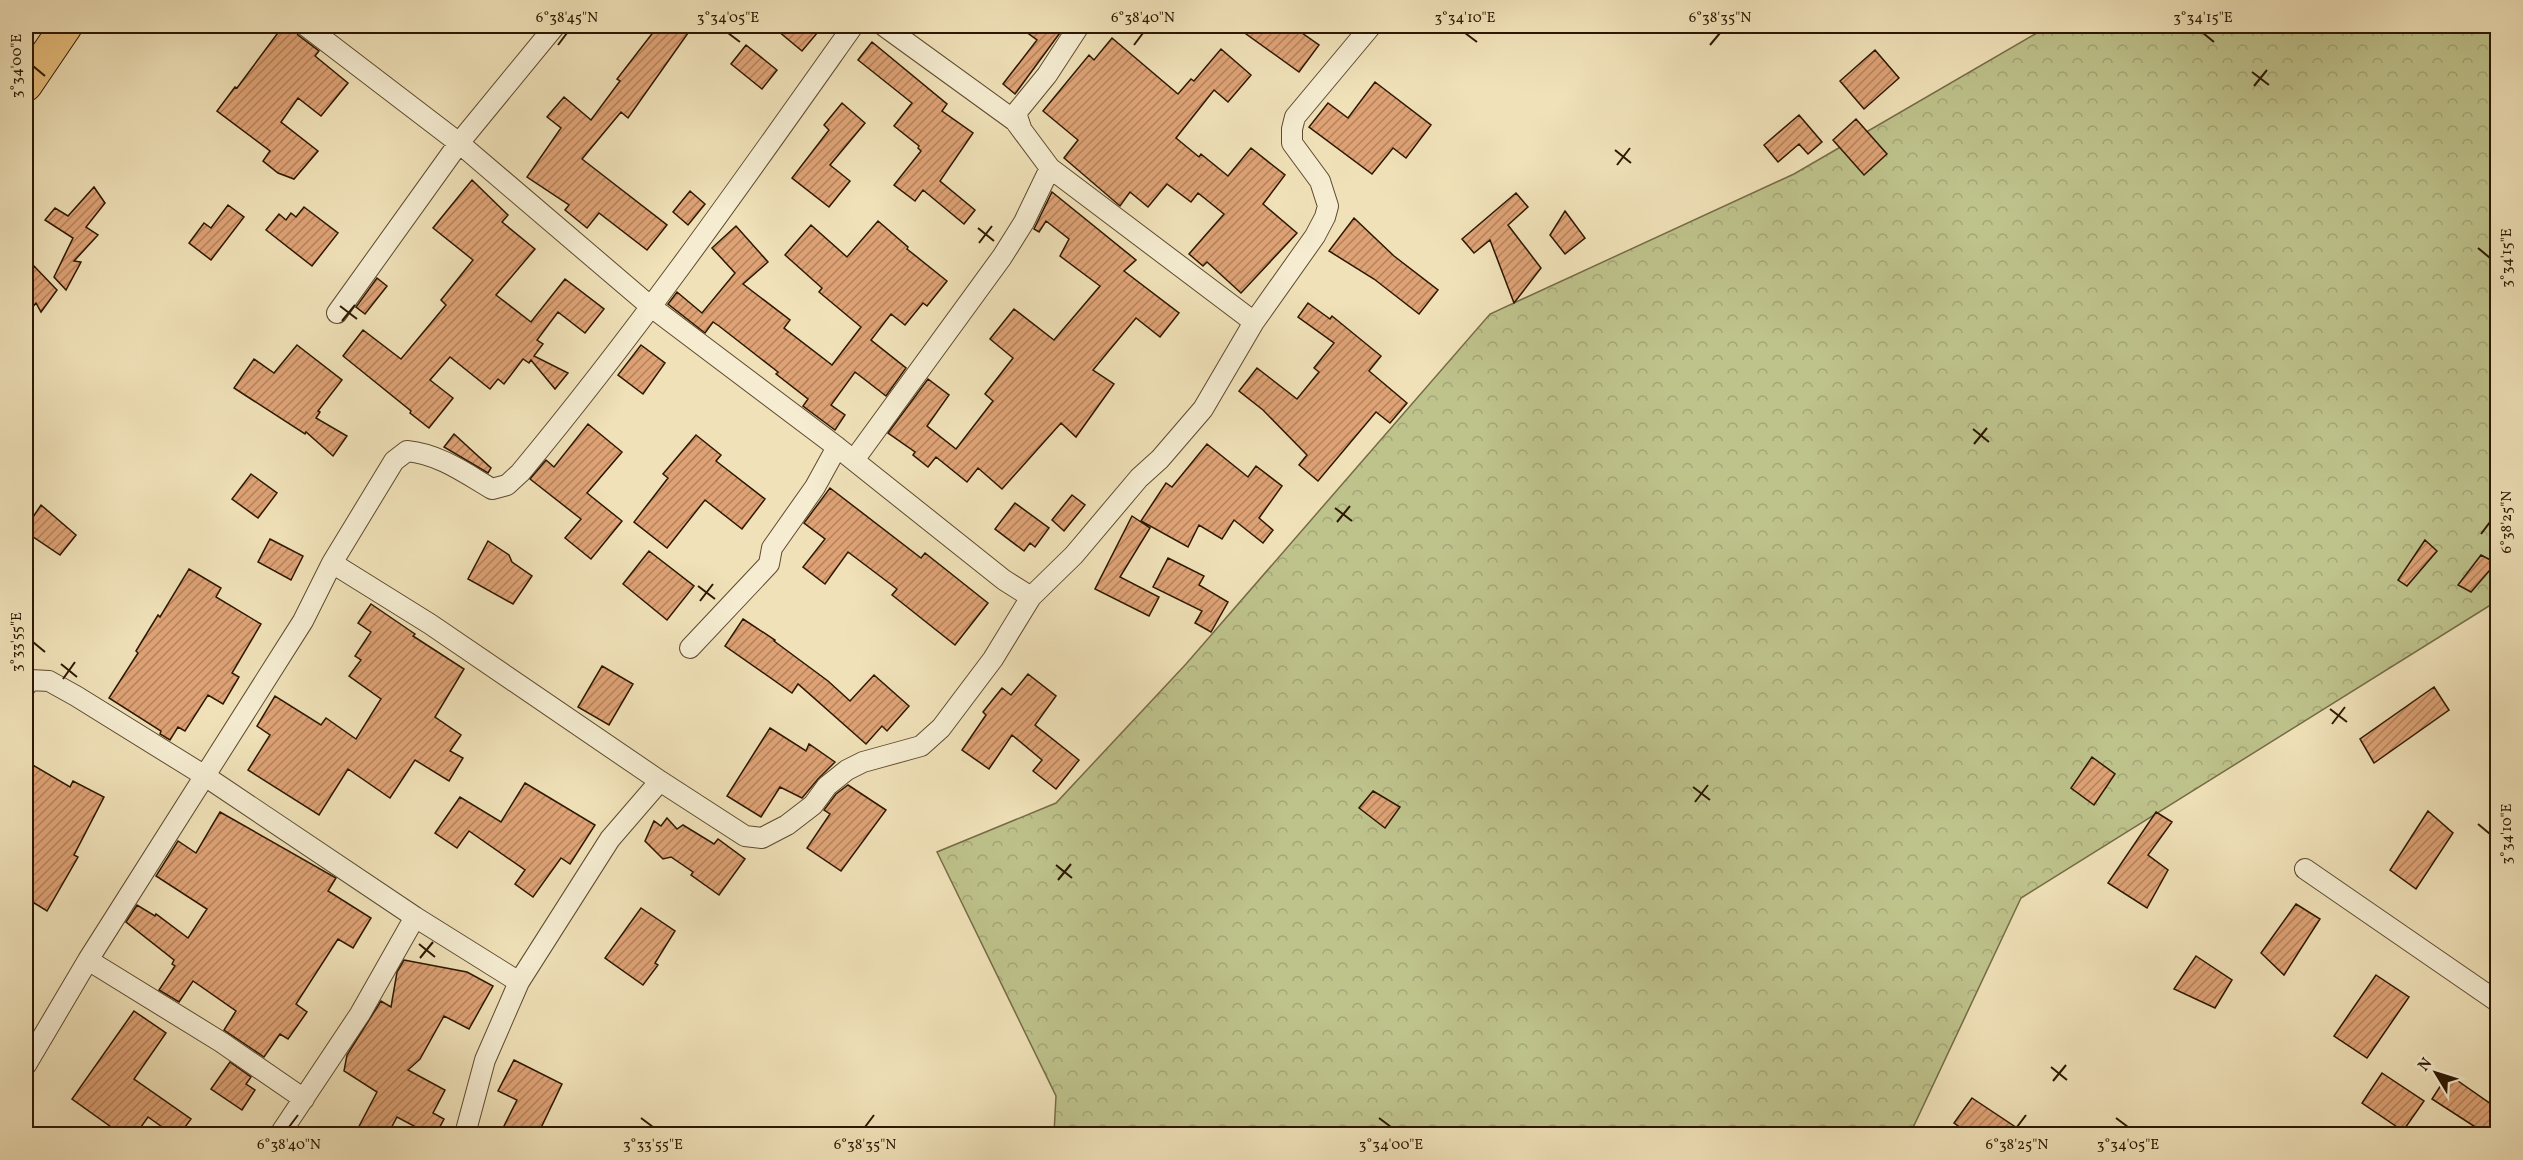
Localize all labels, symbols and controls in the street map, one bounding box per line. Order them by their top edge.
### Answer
text: 6°38'45"N [536,8,598,29]
text: 3°34'05"E [697,8,759,29]
text: 6°38'40"N [1111,8,1175,29]
text: 3°34'10"E [1434,8,1496,29]
text: 6°38'35"N [1689,8,1751,29]
text: 3°34'15"E [2173,8,2233,29]
text: 3°34'00"E [7,34,28,98]
text: 3°34'15"E [2497,228,2518,288]
text: 6°38'25"N [2497,491,2518,553]
text: 3°33'55"E [7,612,28,672]
text: 3°34'10"E [2497,803,2518,865]
north arrow [2406,1043,2466,1103]
text: N [2414,1053,2438,1076]
text: 6°38'40"N [257,1135,321,1156]
text: 3°33'55"E [623,1135,683,1156]
text: 6°38'35"N [834,1135,896,1156]
text: 3°34'00"E [1359,1135,1423,1156]
text: 6°38'25"N [1986,1135,2048,1156]
text: 3°34'05"E [2097,1135,2159,1156]

